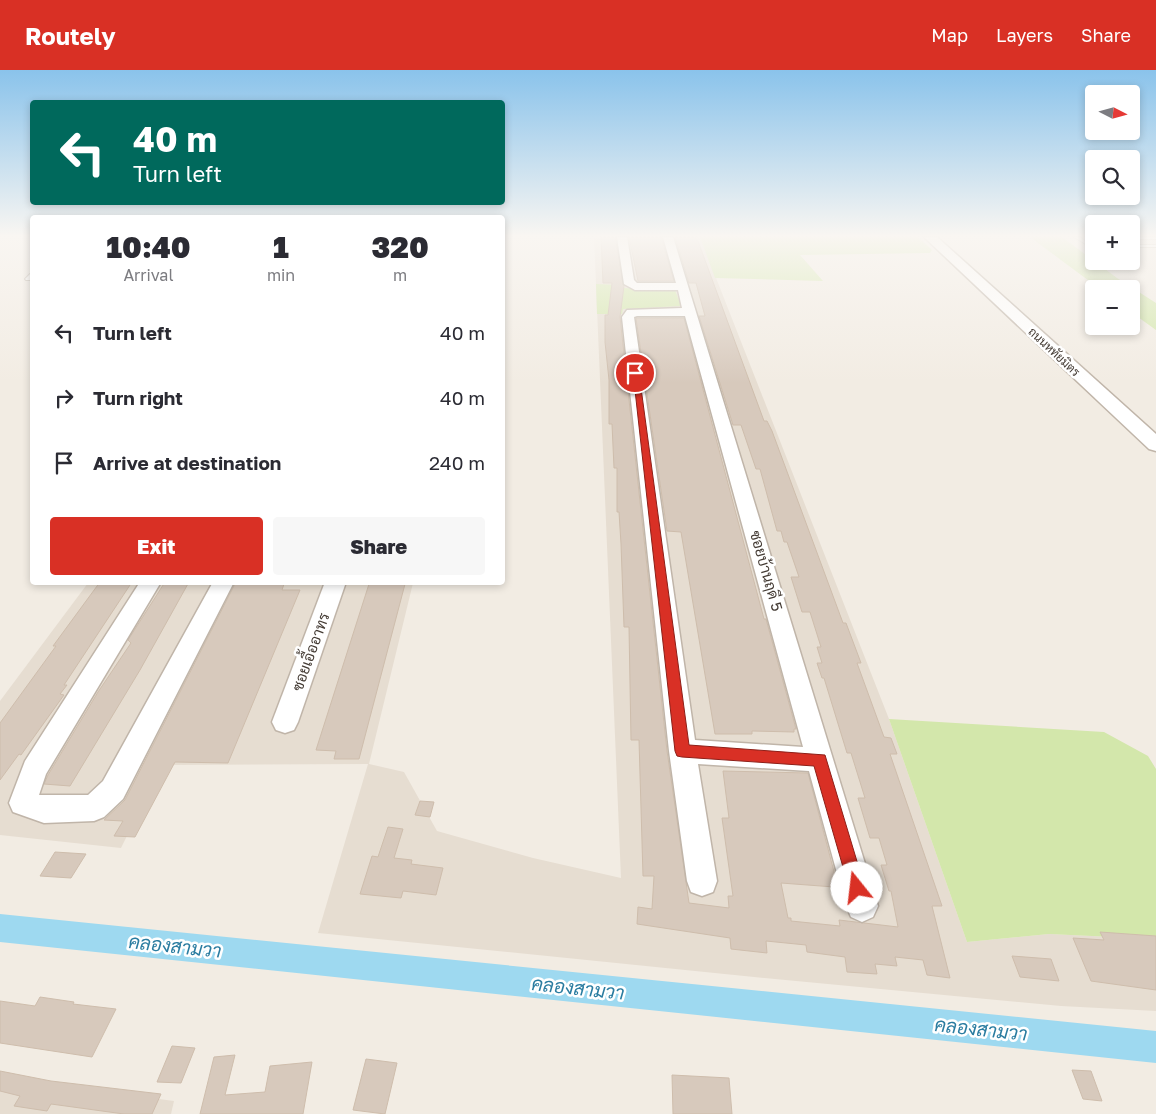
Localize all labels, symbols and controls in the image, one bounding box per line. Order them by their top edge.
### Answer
text: Routely [25,21,116,50]
text: Map [931,24,968,46]
text: Layers [996,24,1053,46]
text: Share [1081,24,1131,46]
north arrow [1085,85,1140,140]
map controls [1085,85,1140,335]
text: 40 m [133,118,217,160]
icon: left [50,120,115,185]
button: search [1085,150,1140,205]
text: Turn left [133,160,222,187]
button: + [1085,215,1140,270]
text: 10:40 [106,229,191,265]
text: 1 [273,229,289,265]
text: 320 [371,229,429,265]
text: Arrival [123,265,174,285]
text: min [267,265,295,285]
text: m [393,265,407,285]
button: − [1085,280,1140,335]
icon: left [50,319,78,347]
text: Turn left [93,321,172,344]
text: 40 m [440,321,485,344]
street label: ถนนหทัยมิตร [1025,324,1083,379]
pin [614,352,656,394]
icon: arrive [621,359,649,387]
icon: right [50,384,78,412]
text: Turn right [93,386,183,409]
text: 40 m [440,386,485,409]
icon: arrive [50,449,78,477]
text: Arrive at destination [93,451,281,474]
text: 240 m [429,451,485,474]
button: Exit [50,517,263,575]
button: Share [273,517,485,575]
street label: ซอยบ้านฤดี 5 [746,528,787,613]
street label: ซอยเอื้ออาทร [283,608,333,693]
position arrow [830,861,882,913]
water label: คลองสามวา [128,929,223,962]
water label: คลองสามวา [531,971,626,1004]
water label: คลองสามวา [934,1012,1029,1045]

